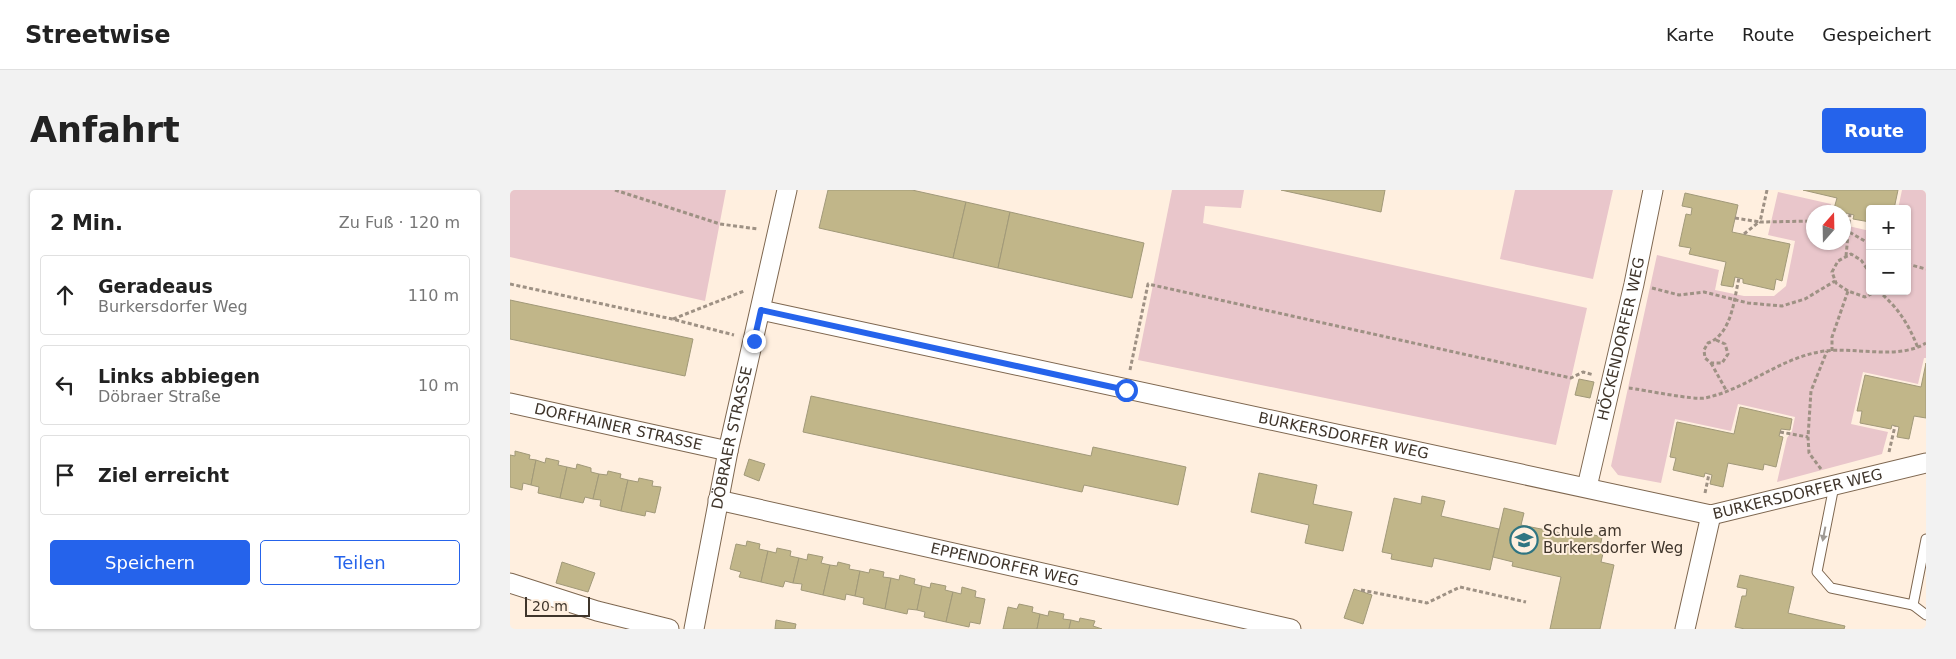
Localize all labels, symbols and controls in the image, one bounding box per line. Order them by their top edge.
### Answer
text: Streetwise [25,21,171,49]
text: Karte [1666,24,1714,45]
text: Route [1742,24,1794,45]
text: Gespeichert [1822,24,1931,45]
button: Route [1822,108,1926,153]
text: Anfahrt [30,110,180,150]
north arrow [1806,205,1851,250]
map controls [1866,205,1911,295]
button: + [1866,205,1911,250]
text: 2 Min. [50,211,123,235]
text: Zu Fuß · 120 m [339,213,460,232]
button: − [1866,250,1911,295]
street label: HÖCKENDORFER WEG [1594,256,1648,422]
text: Geradeaus [98,275,213,297]
icon: ahead [51,281,79,309]
text: 110 m [408,286,459,305]
text: Burkersdorfer Weg [98,297,248,316]
route end [743,330,766,353]
street label: DÖBRAER STRASSE [708,364,756,511]
text: Links abbiegen [98,365,260,387]
icon: left [51,371,79,399]
text: 10 m [418,376,459,395]
route start [1115,379,1138,402]
text: Döbraer Straße [98,387,221,406]
street label: DORFHAINER STRASSE [533,400,704,454]
street label: BURKERSDORFER WEG [1257,409,1431,463]
icon: arrive [51,461,79,489]
text: Ziel erreicht [98,464,229,486]
street label: BURKERSDORFER WEG [1711,465,1884,523]
place label: Schule am Burkersdorfer Weg [1543,522,1683,557]
school or university icon: Schule am Burkersdorfer Weg [1509,525,1539,555]
one-way arrow [1820,526,1828,542]
street label: EPPENDORFER WEG [929,539,1081,590]
button: Speichern [50,540,250,585]
button: Teilen [260,540,460,585]
scale bar [525,594,590,617]
text: 20 m [532,598,568,614]

